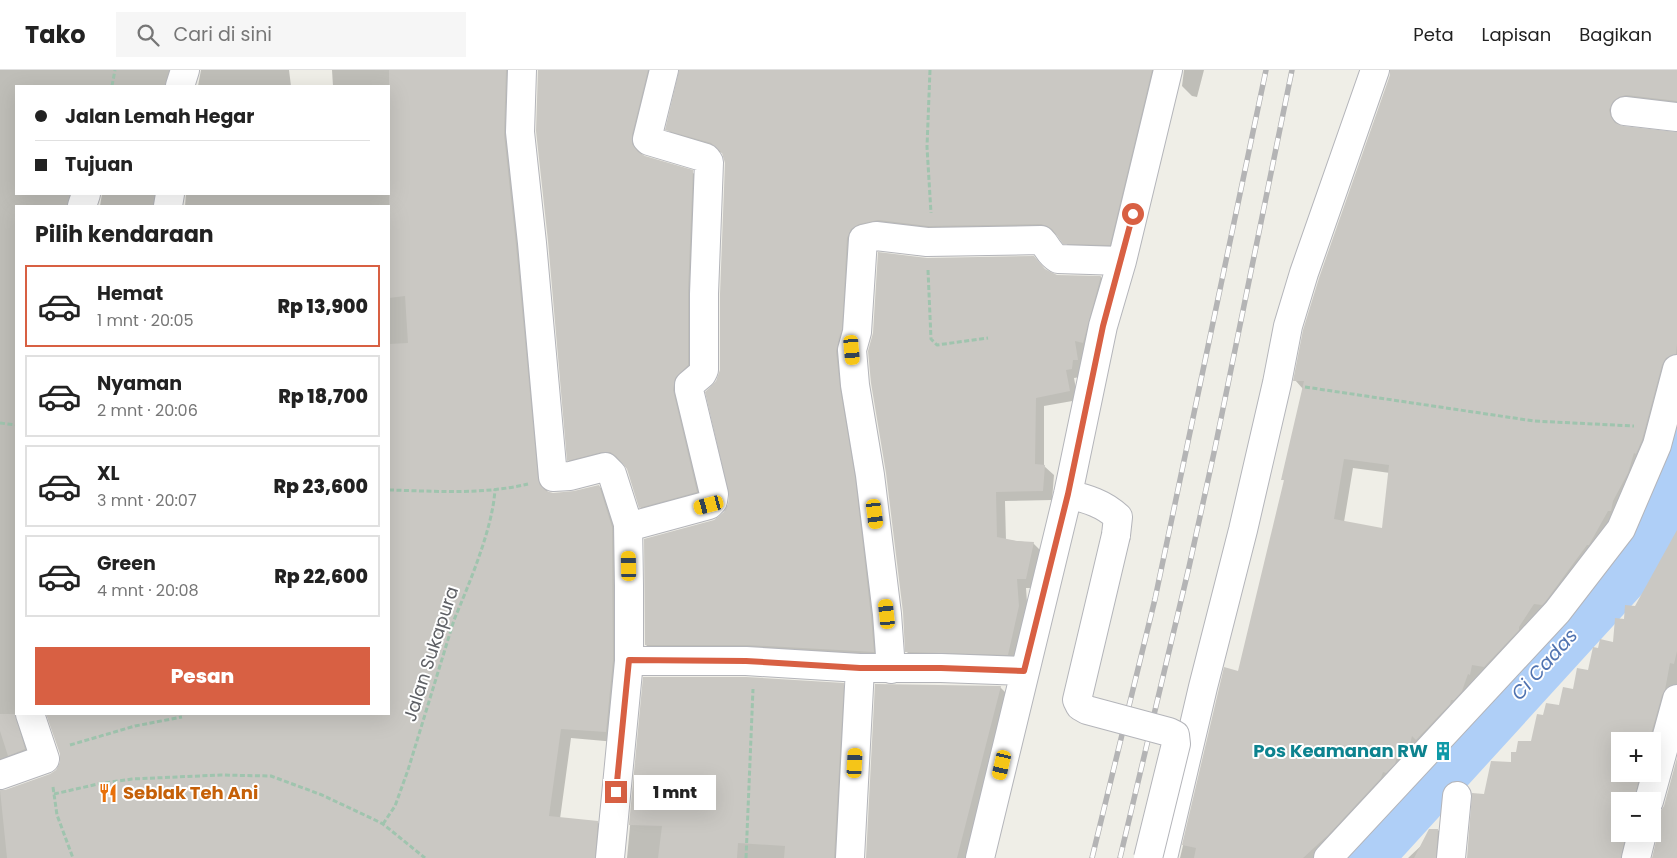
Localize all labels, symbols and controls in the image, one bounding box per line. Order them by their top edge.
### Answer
search box [116,12,466,57]
text: Tako [25,18,86,51]
icon: search [134,21,162,49]
text: Cari di sini [174,21,272,48]
text: Peta [1413,22,1454,47]
text: Lapisan [1482,22,1551,47]
text: Bagikan [1579,22,1652,47]
text: Jalan Lemah Hegar [65,103,254,130]
text: Tujuan [65,151,133,178]
route start [1122,203,1144,225]
text: Pilih kendaraan [35,219,214,250]
text: Hemat [97,280,163,307]
icon: car [37,284,82,329]
text: Rp 13,900 [278,293,368,320]
text: 1 mnt · 20:05 [97,309,194,332]
car [843,334,860,366]
text: Nyaman [97,370,182,397]
icon: car [37,374,82,419]
text: Rp 18,700 [278,383,368,410]
text: 2 mnt · 20:06 [97,399,198,422]
text: XL [97,460,120,487]
icon: car [37,464,82,509]
text: Rp 23,600 [273,473,368,500]
text: 3 mnt · 20:07 [97,489,197,512]
car [692,494,725,516]
car [865,498,884,530]
text: Green [97,550,156,577]
car [621,551,636,581]
icon: car [37,554,82,599]
text: Rp 22,600 [274,563,368,590]
text: 4 mnt · 20:08 [97,579,199,602]
street label: Jalan Sukapura [397,583,464,725]
car [877,598,896,630]
water label: Ci Cadas [1505,623,1584,706]
button: Pesan [35,647,370,705]
map controls [1611,732,1661,842]
button: + [1611,732,1661,782]
place label: Pos Keamanan RW [1253,738,1428,763]
building icon: Pos Keamanan RW [1432,740,1454,762]
car [846,748,863,778]
car [991,749,1012,781]
callout: 1 mnt [634,774,716,810]
place label: Seblak Teh Ani [123,780,258,805]
route end [605,781,627,803]
text: 1 mnt [653,781,697,804]
restaurant icon: Seblak Teh Ani [97,782,119,804]
button: − [1611,792,1661,842]

